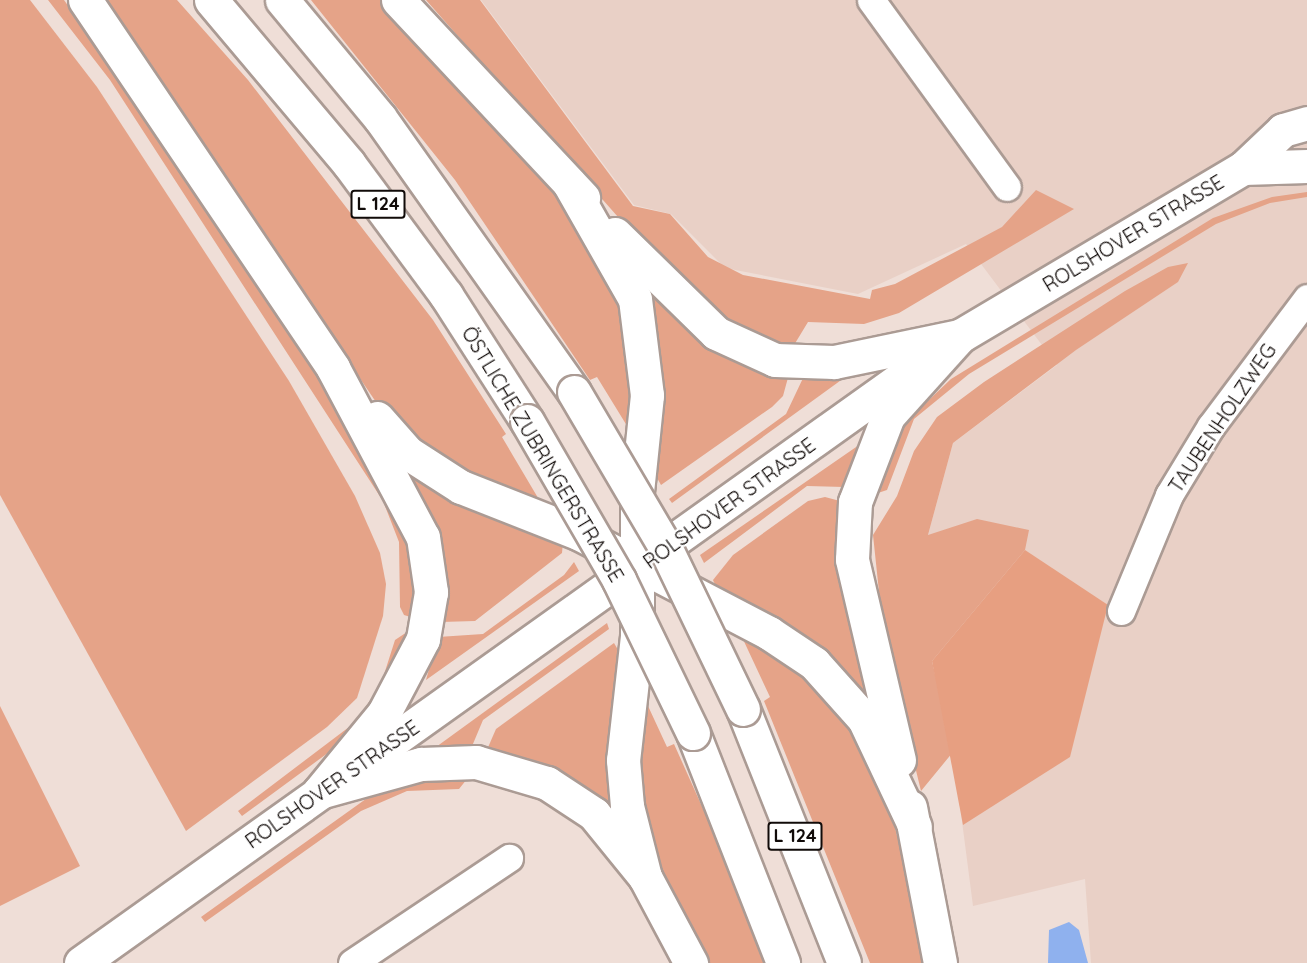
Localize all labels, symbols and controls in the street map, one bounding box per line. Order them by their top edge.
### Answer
street label: ROLSHOVER STRASSE [1038,169,1228,297]
road number: L 124 [350,189,406,219]
street label: ÖSTLICHE ZUBRINGERSTRASSE [457,322,629,586]
street label: TAUBENHOLZWEG [1163,339,1281,497]
street label: ROLSHOVER STRASSE [638,432,820,574]
street label: ROLSHOVER STRASSE [240,715,424,853]
road number: L 124 [766,821,824,851]

